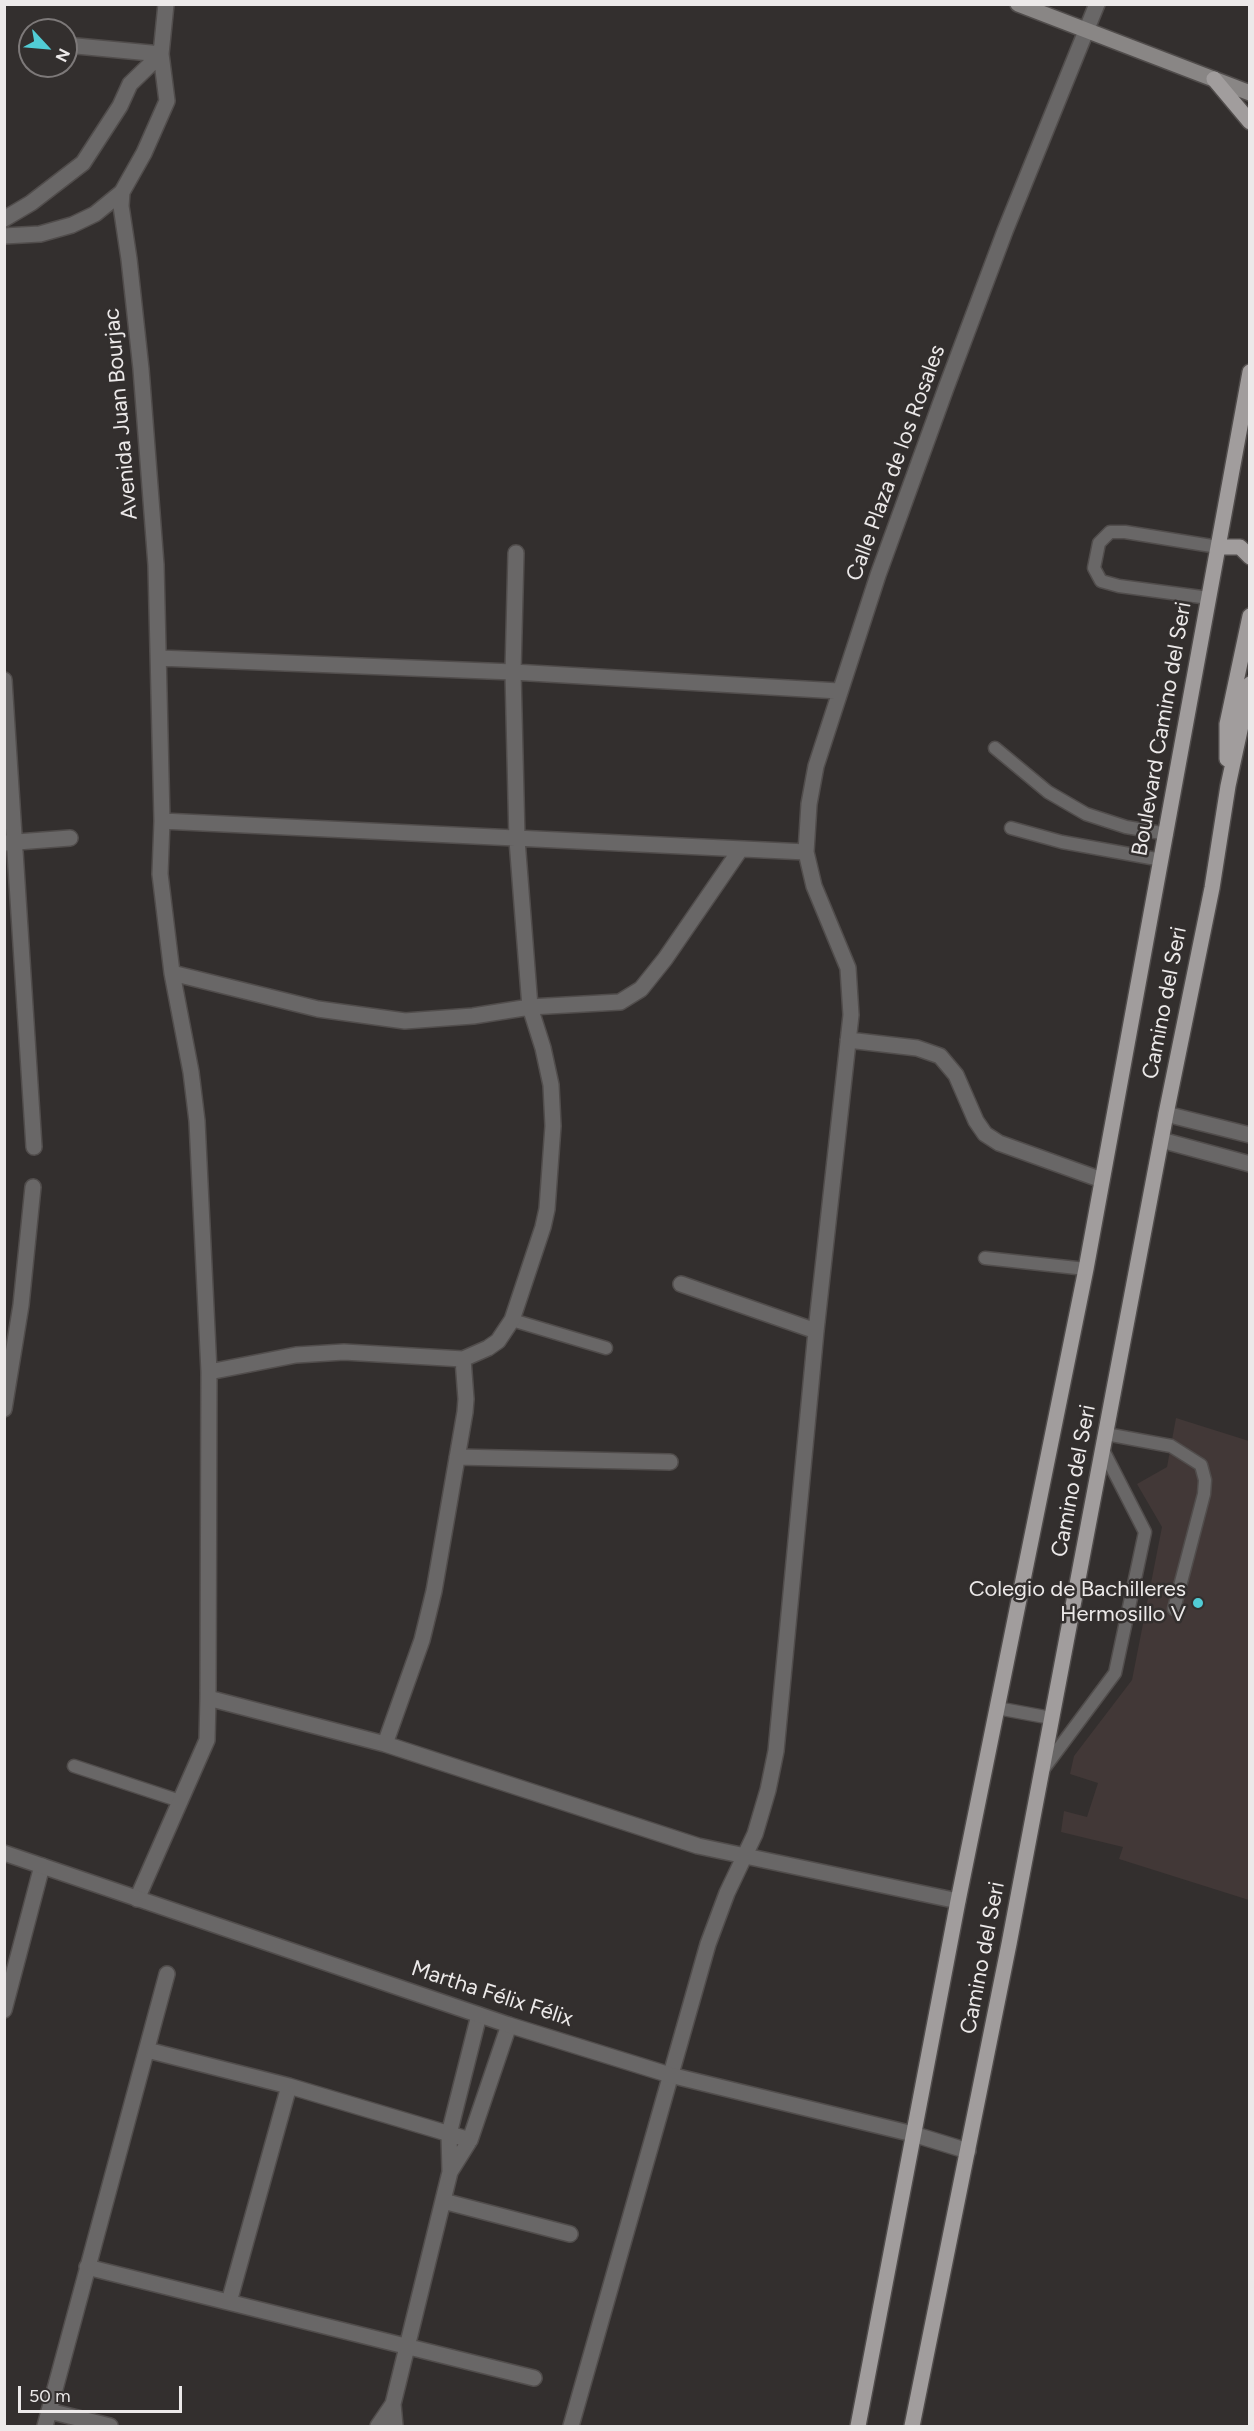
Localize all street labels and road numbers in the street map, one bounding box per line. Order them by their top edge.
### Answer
street label: Avenida Juan Bourjac [99,307,143,521]
street label: Calle Plaza de los Rosales [841,341,951,585]
street label: Boulevard Camino del Seri [1127,600,1197,858]
street label: Camino del Seri [1137,925,1193,1081]
street label: Camino del Seri [1046,1403,1102,1559]
street label: Camino del Seri [955,1880,1011,2036]
street label: Martha Félix Félix [408,1955,576,2033]

